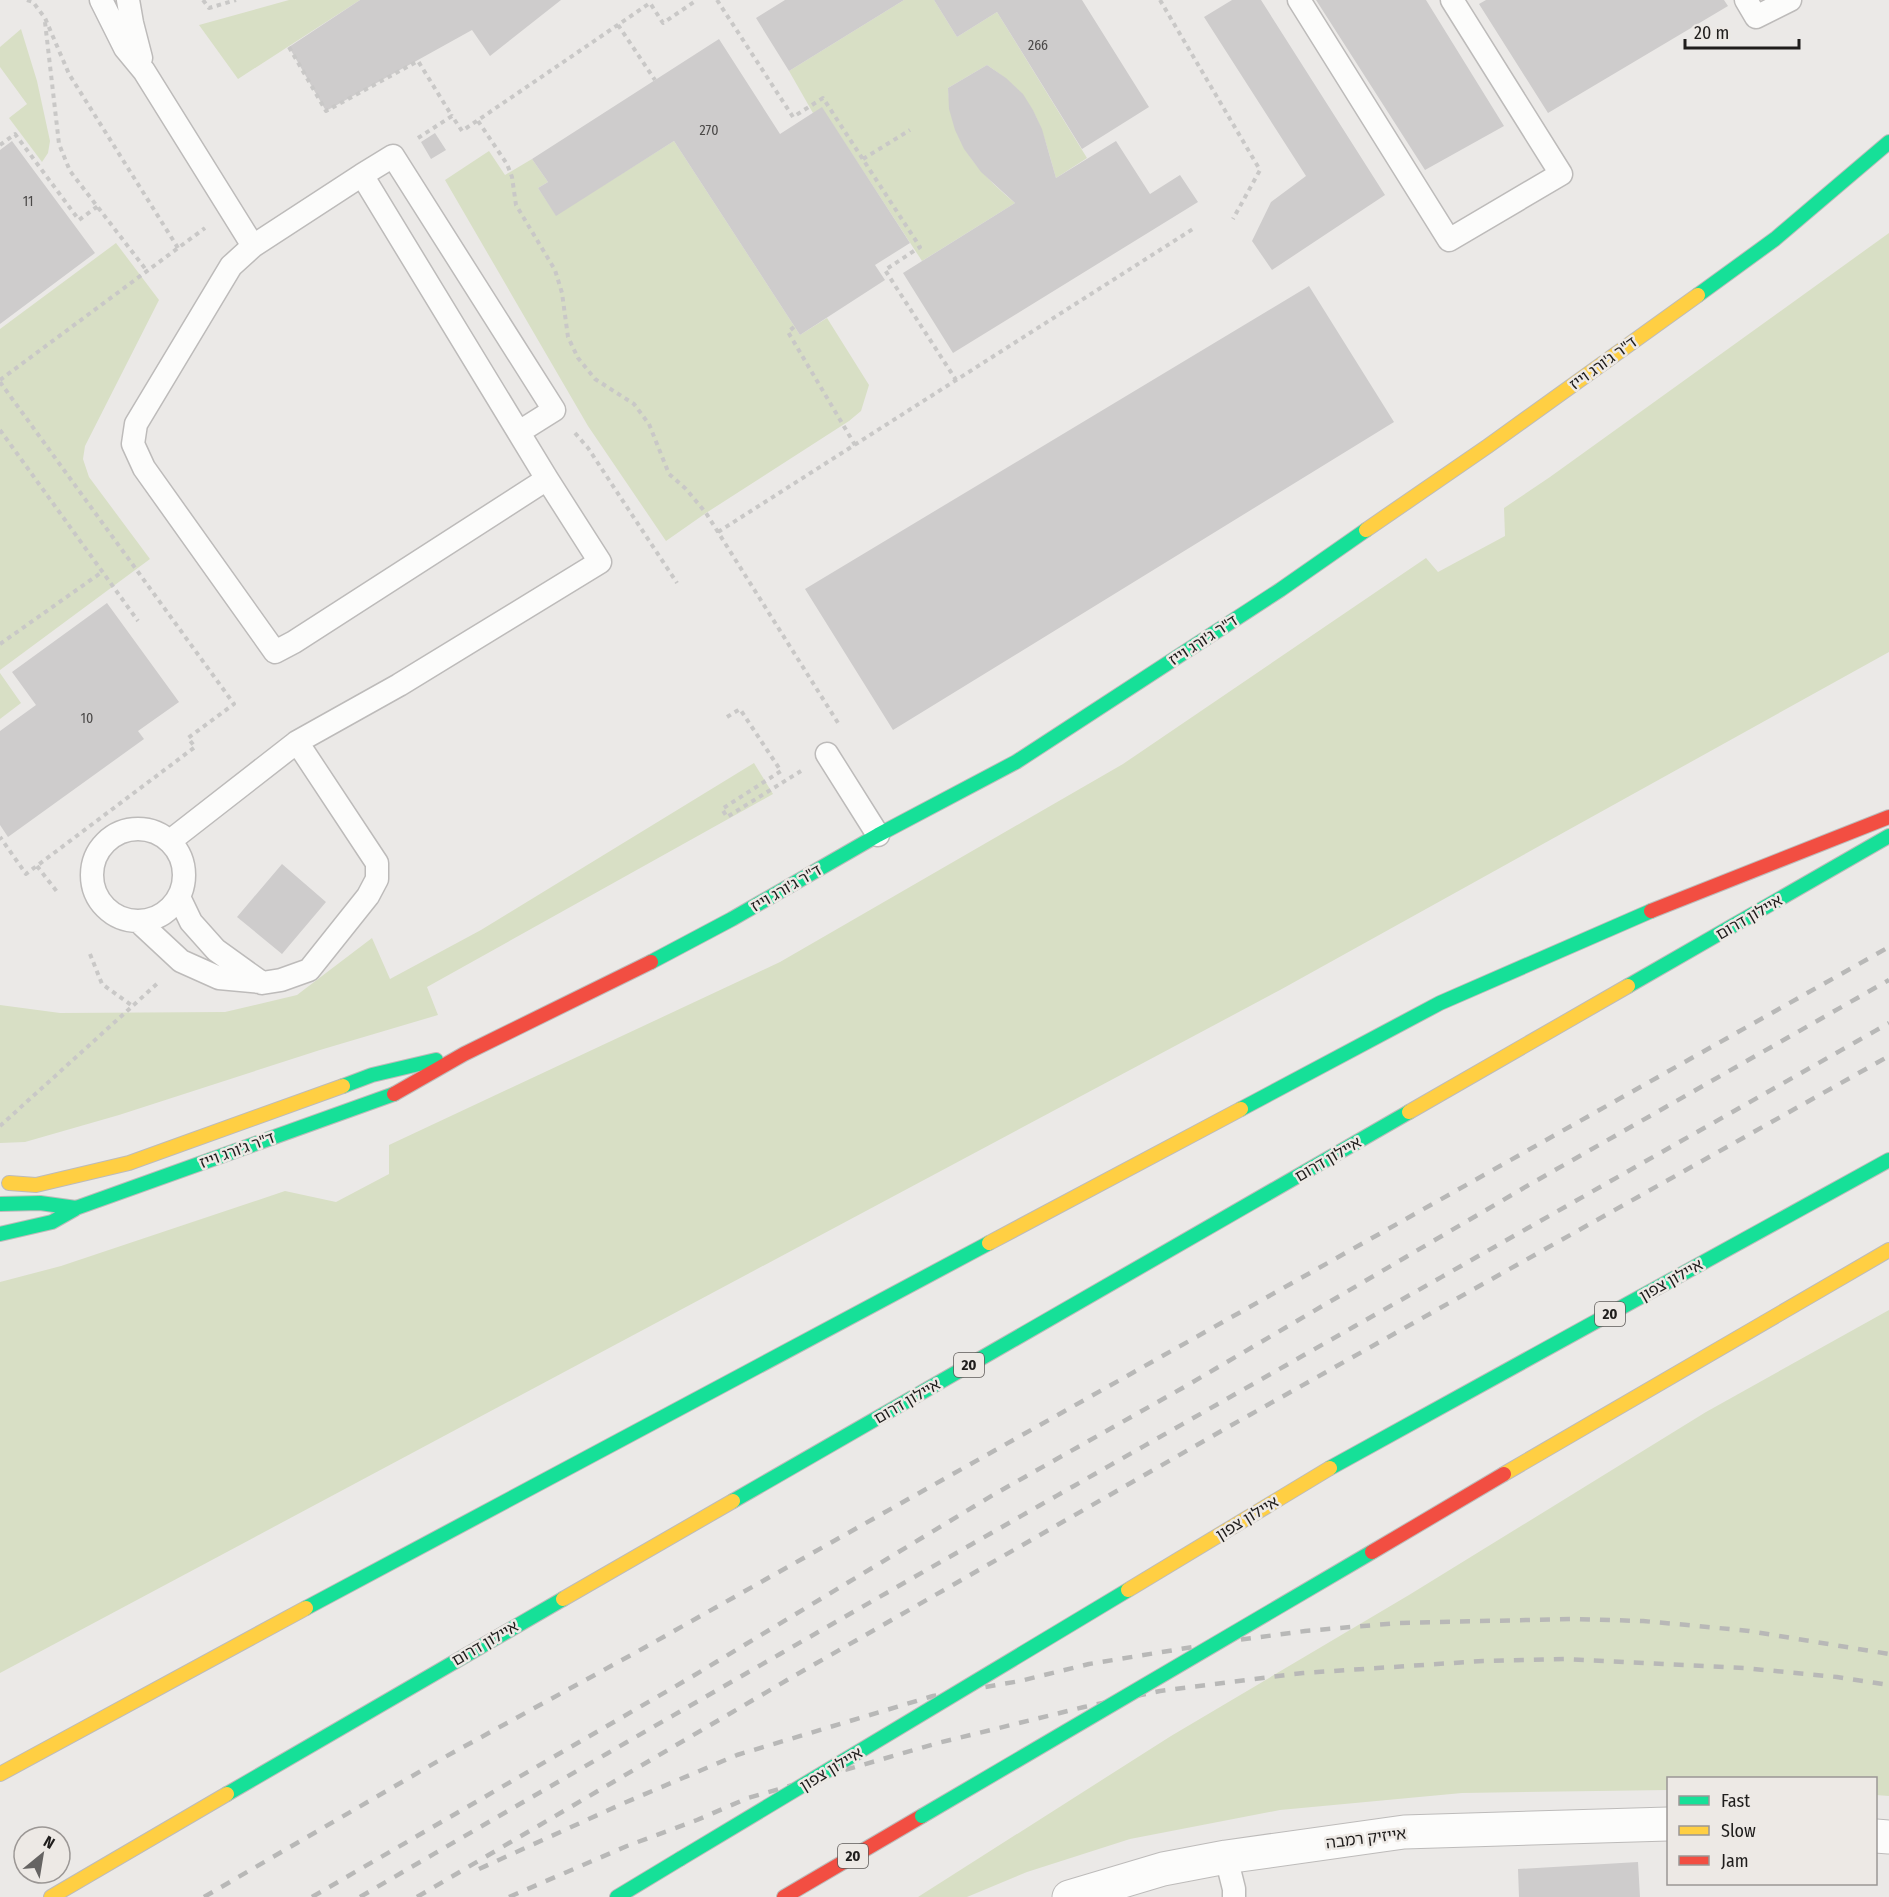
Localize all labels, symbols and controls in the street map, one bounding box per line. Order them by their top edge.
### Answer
scale bar [1685,12,1799,50]
text: 20 m [1694,22,1729,44]
house number: 266 [1028,37,1048,54]
house number: 270 [700,122,718,139]
house number: 11 [23,193,33,210]
street label: ד"ר ג'ורג וייז [1566,332,1641,394]
street label: ד"ר ג'ורג וייז [1165,611,1241,669]
house number: 10 [81,710,93,727]
street label: ד"ר ג'ורג וייז [747,860,825,916]
street label: איילון דרום [1712,890,1786,944]
street label: ד"ר ג'ורג וייז [197,1128,277,1172]
street label: איילון דרום [1291,1132,1365,1186]
street label: איילון צפון [1636,1255,1706,1305]
road number: 20 [1595,1302,1625,1326]
road number: 20 [954,1353,984,1377]
street label: איילון דרום [870,1374,944,1428]
street label: איילון צפון [1212,1492,1282,1544]
street label: איילון דרום [448,1616,522,1670]
street label: איילון צפון [796,1743,866,1795]
legend [1667,1777,1877,1885]
text: Fast [1721,1790,1750,1812]
text: Slow [1721,1820,1756,1842]
street label: אייזיק רמבה [1325,1824,1407,1852]
north arrow [12,1825,72,1885]
text: N [40,1832,58,1853]
road number: 20 [838,1844,868,1868]
text: Jam [1721,1850,1749,1872]

